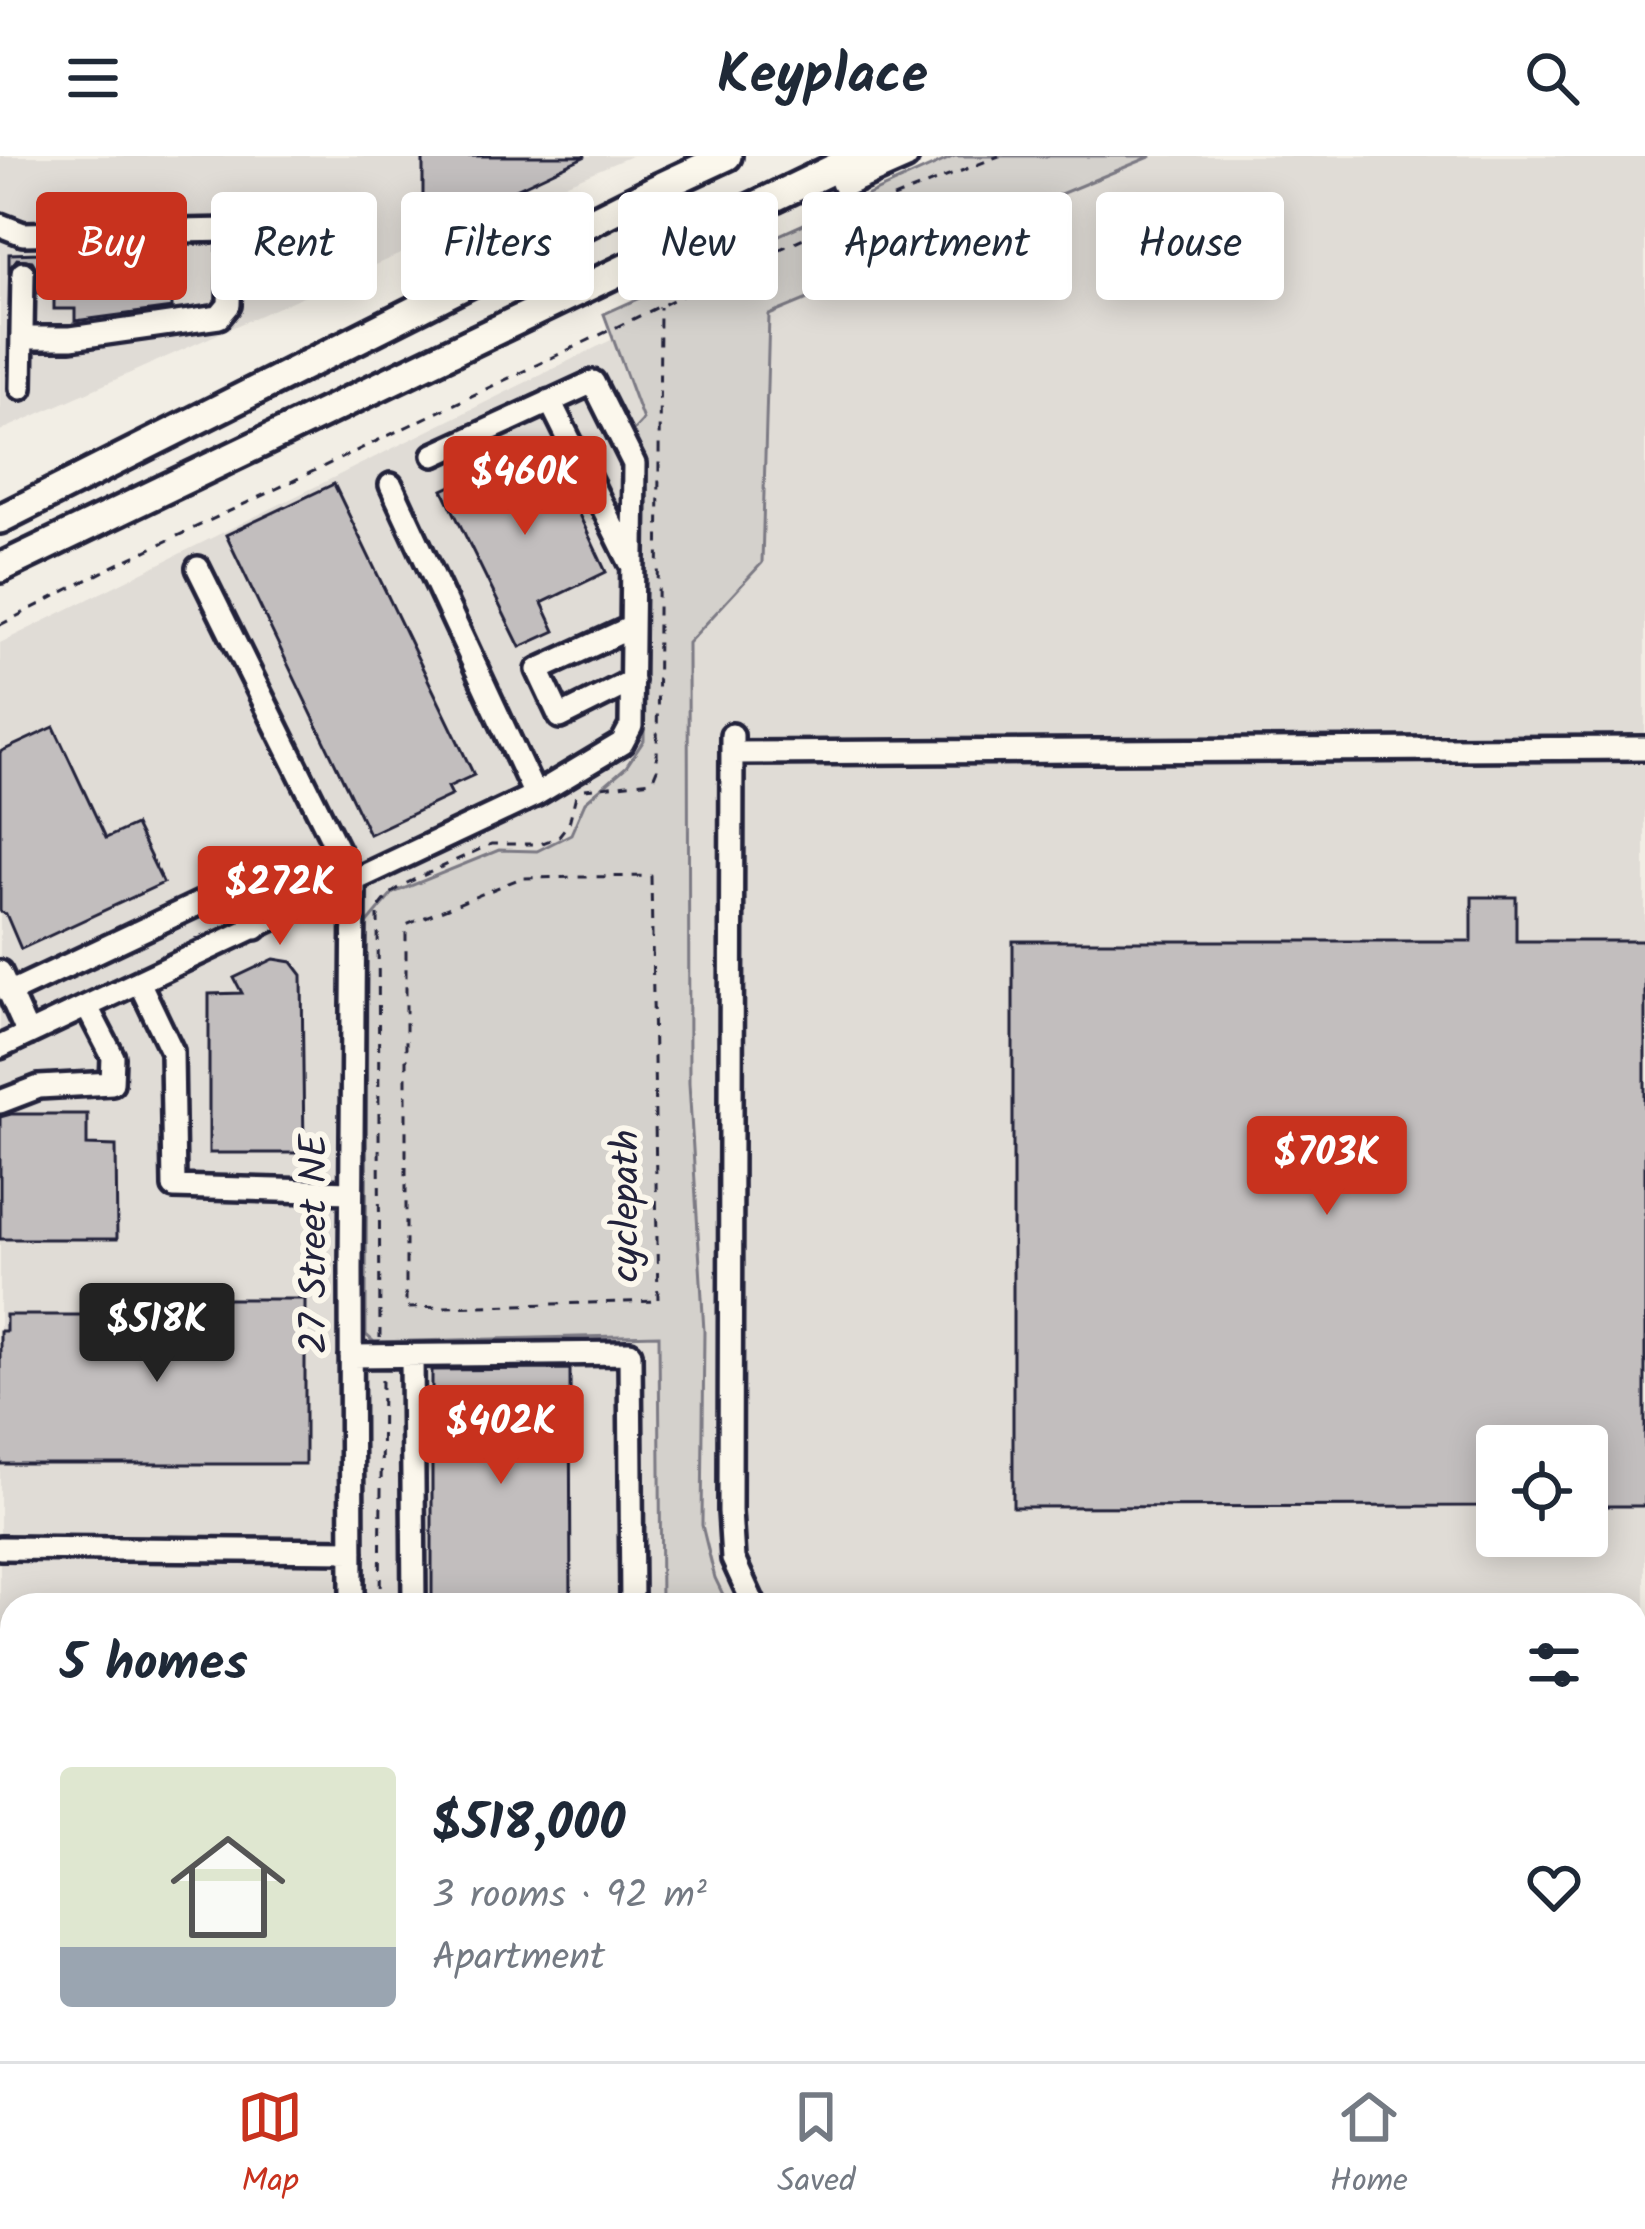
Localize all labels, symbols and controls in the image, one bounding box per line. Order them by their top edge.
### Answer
text: Keyplace [717,35,928,121]
icon: menu [60,45,126,111]
icon: search [1519,45,1585,111]
chip: Buy [36,192,187,300]
chip: Rent [211,192,377,300]
chip: Filters [401,192,594,300]
chip: New [618,192,778,300]
chip: Apartment [802,192,1072,300]
chip: House [1096,192,1284,300]
pin: $460K [441,436,609,538]
text: $460K [471,444,579,506]
pin: $272K [196,846,364,948]
text: $272K [225,854,335,916]
pin: $703K [1243,1116,1411,1218]
text: $703K [1274,1124,1380,1186]
street label: cyclepath [597,1129,659,1283]
street label: 27 Street NE [285,1133,347,1354]
pin: $518K [73,1283,241,1385]
text: $518K [106,1291,208,1353]
pin: $402K [417,1385,585,1487]
text: $402K [446,1393,556,1455]
map controls [1476,1425,1608,1557]
button: locate [1476,1425,1608,1557]
text: 5 homes [60,1625,248,1706]
icon: filters [1521,1632,1587,1698]
text: $518,000 [432,1785,625,1866]
icon: home [156,1815,300,1959]
icon: heart [1521,1854,1587,1920]
text: 3 rooms · 92 m² [432,1866,707,1928]
text: Apartment [432,1928,605,1990]
tab: Map [237,2084,303,2209]
tab: Saved [777,2084,856,2209]
tab: Home [1330,2084,1408,2209]

